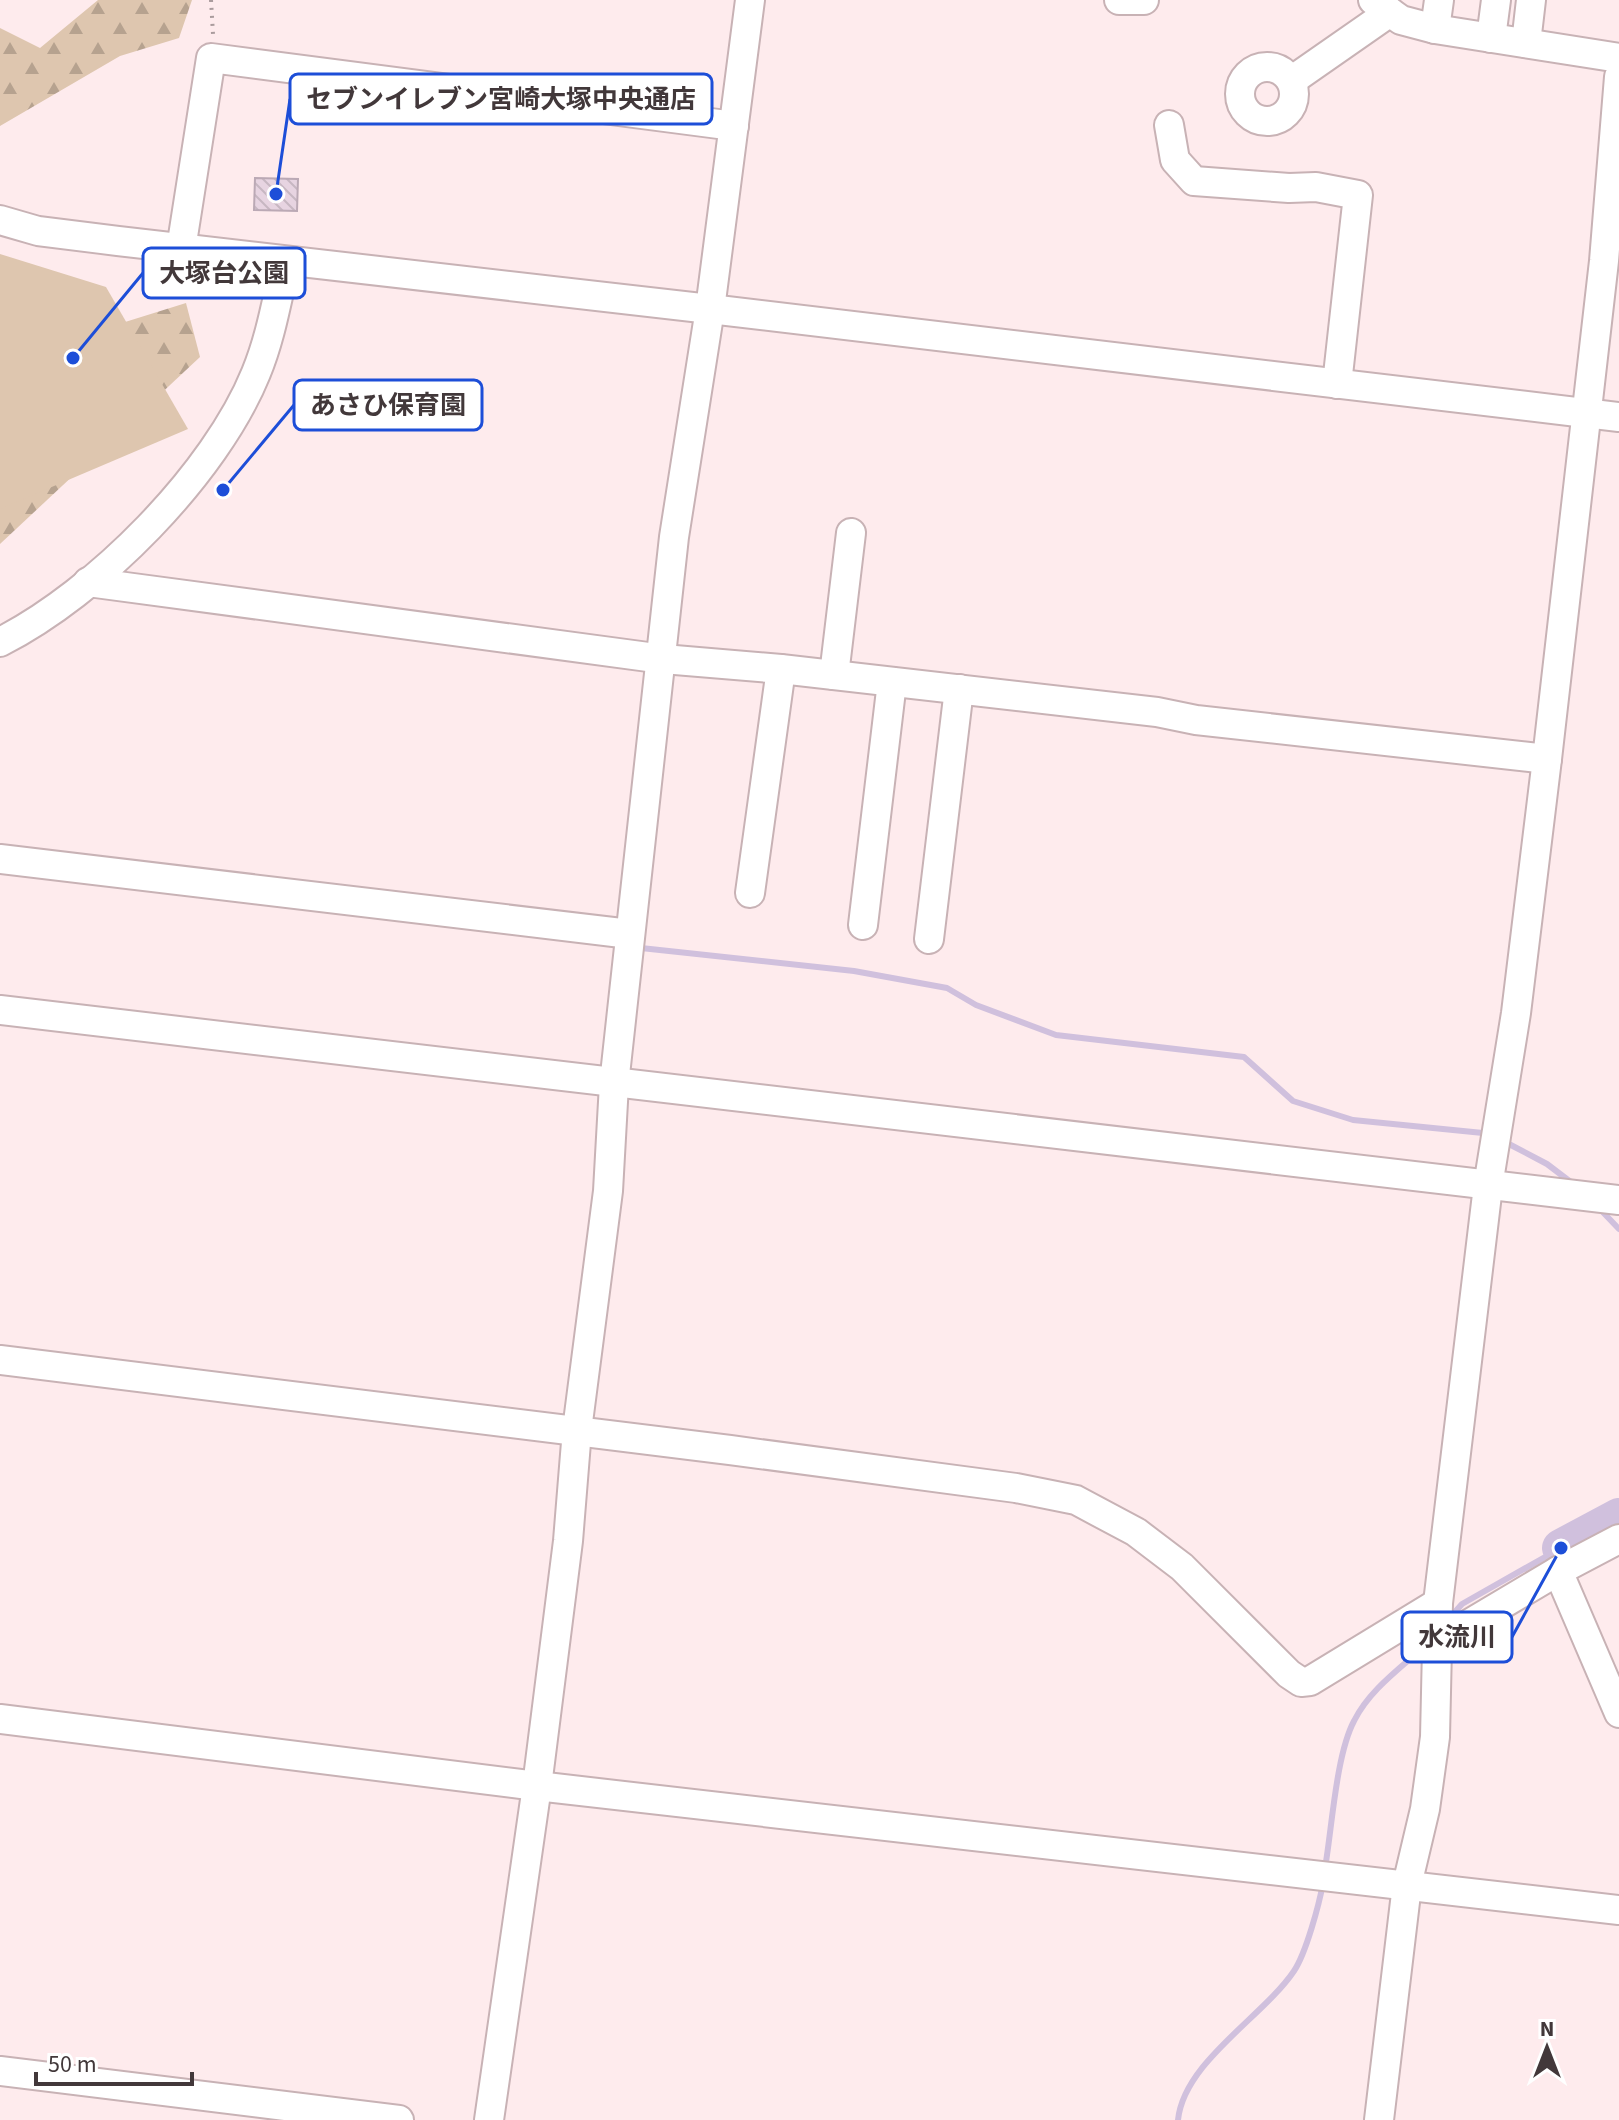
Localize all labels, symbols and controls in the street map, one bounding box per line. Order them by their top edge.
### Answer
callout: セブンイレブン宮崎大塚中央通店 [290,74,712,124]
text: セブンイレブン宮崎大塚中央通店 [306,81,696,118]
callout: 大塚台公園 [143,248,305,298]
text: 大塚台公園 [159,255,289,292]
callout: あさひ保育園 [294,380,482,430]
text: あさひ保育園 [310,387,466,424]
callout: 水流川 [1402,1612,1512,1662]
text: 水流川 [1418,1619,1496,1656]
north arrow [1507,2008,1587,2088]
text: N [1540,2013,1554,2045]
scale bar [36,2036,192,2086]
text: 50 m [48,2047,97,2082]

